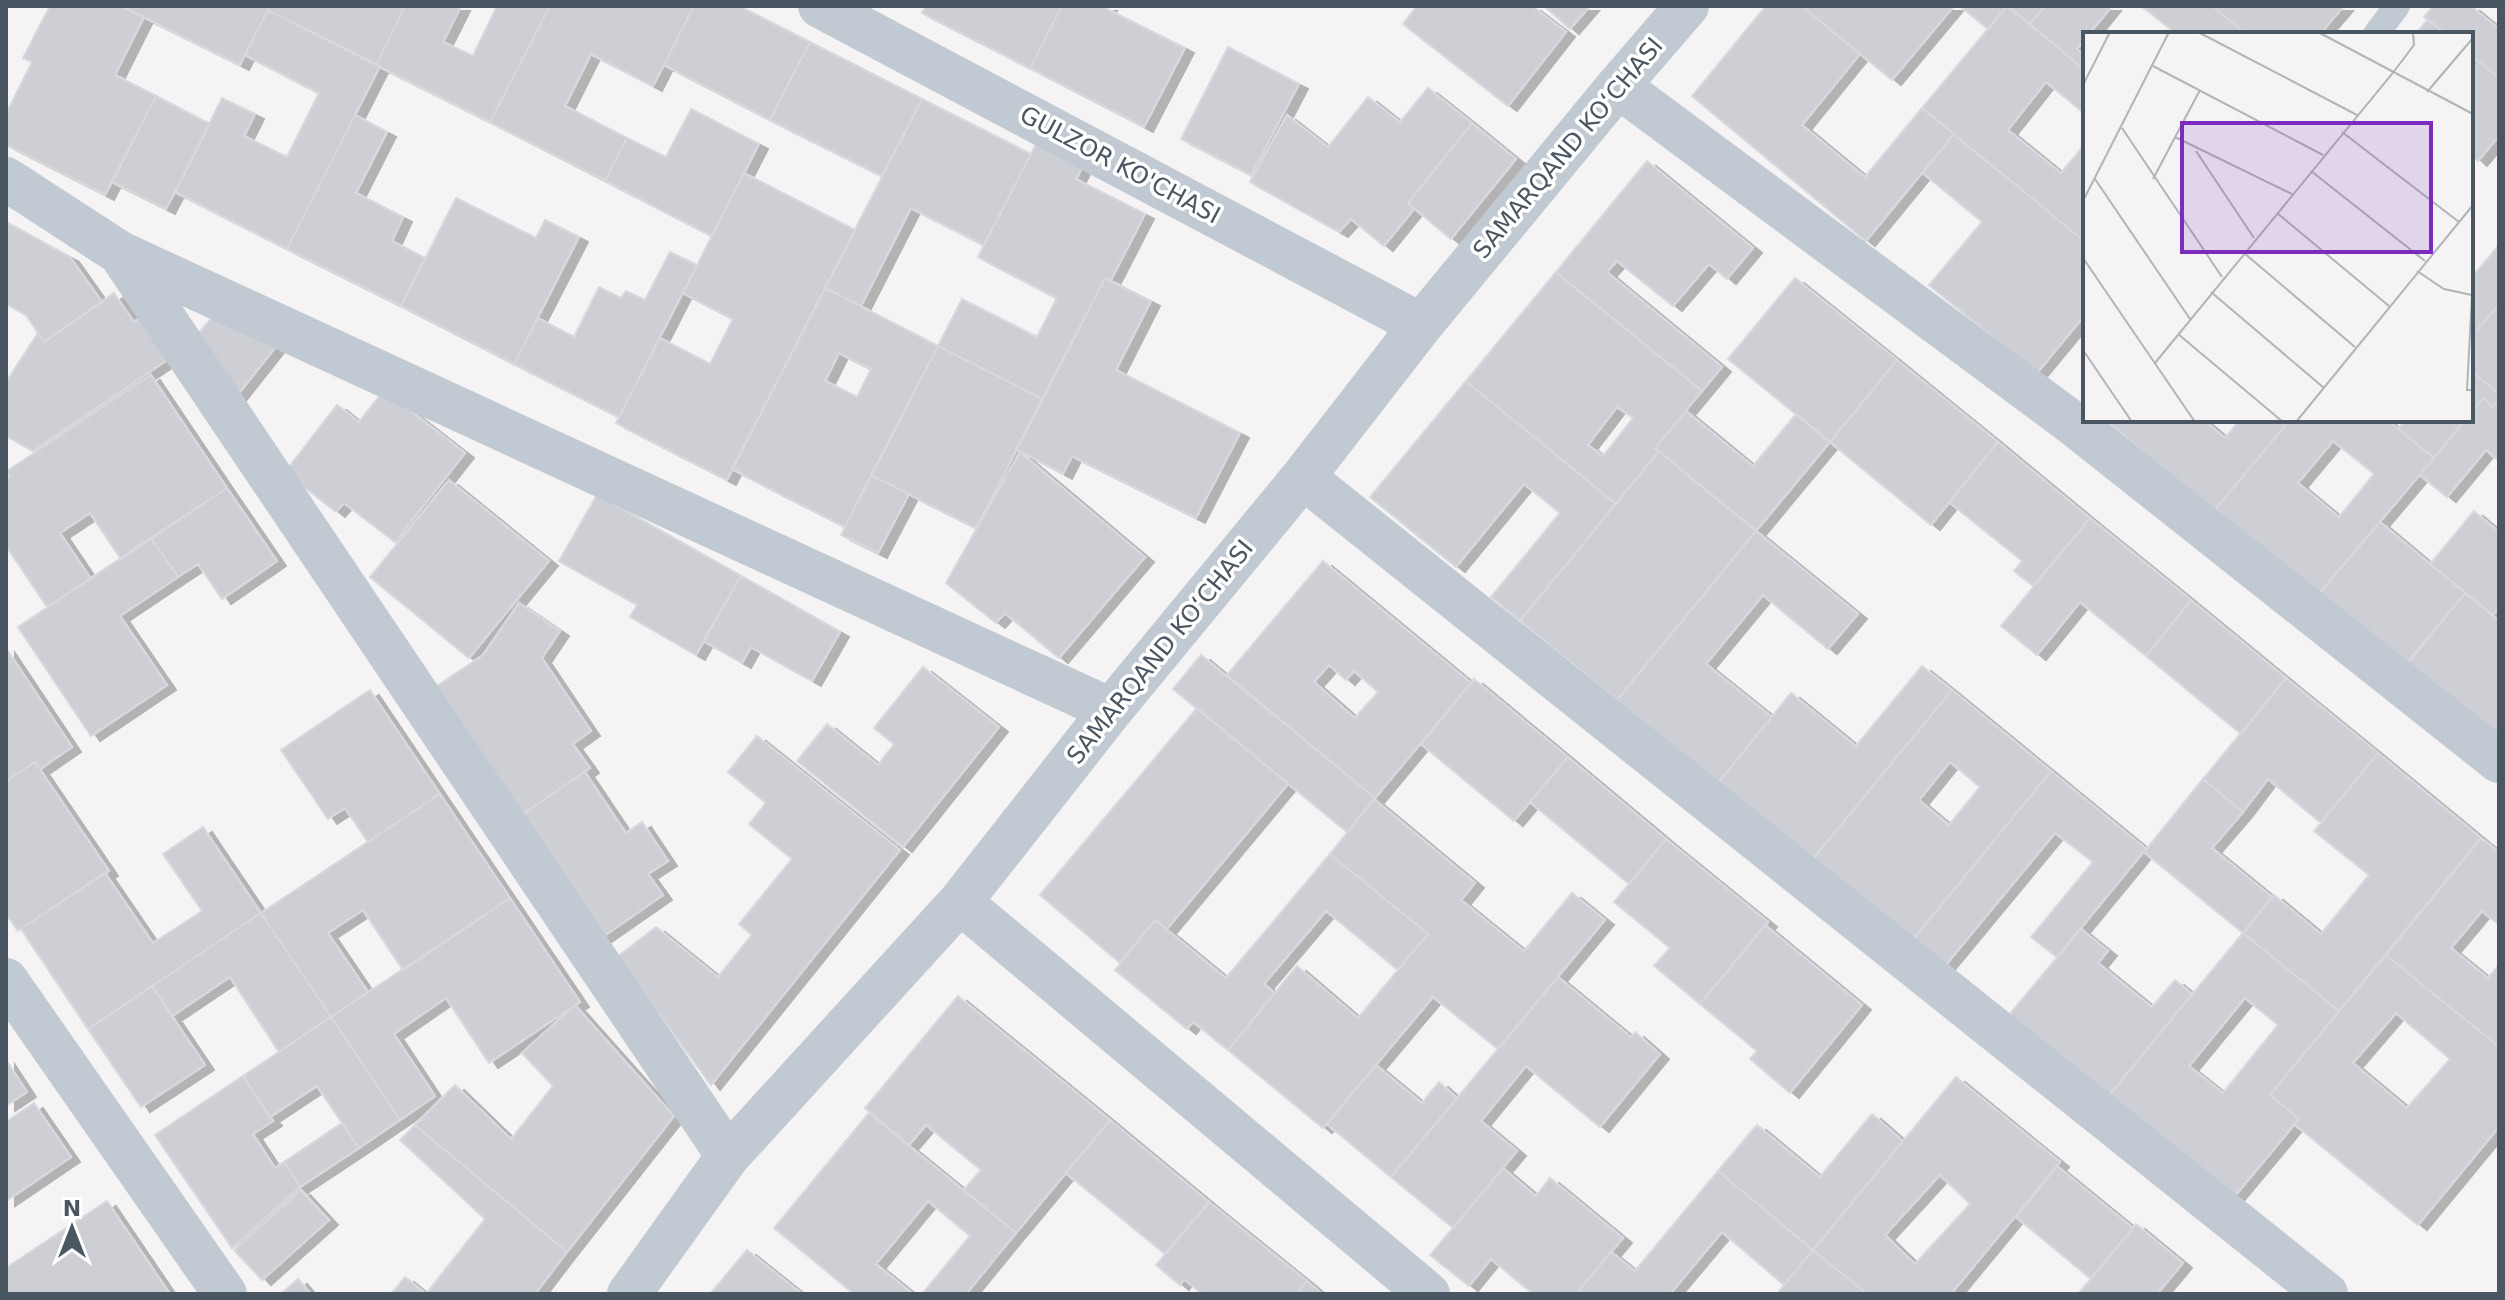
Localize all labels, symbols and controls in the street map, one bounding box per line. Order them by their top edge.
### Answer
street label: SAMARQAND KO‘CHASI [1467,32,1669,264]
inset map [2083,32,2473,422]
street label: GULZOR KO'CHASI [1015,100,1225,230]
street label: SAMARQAND KO‘CHASI [1061,534,1259,770]
north arrow [32,1188,112,1268]
text: N [63,1196,81,1221]

